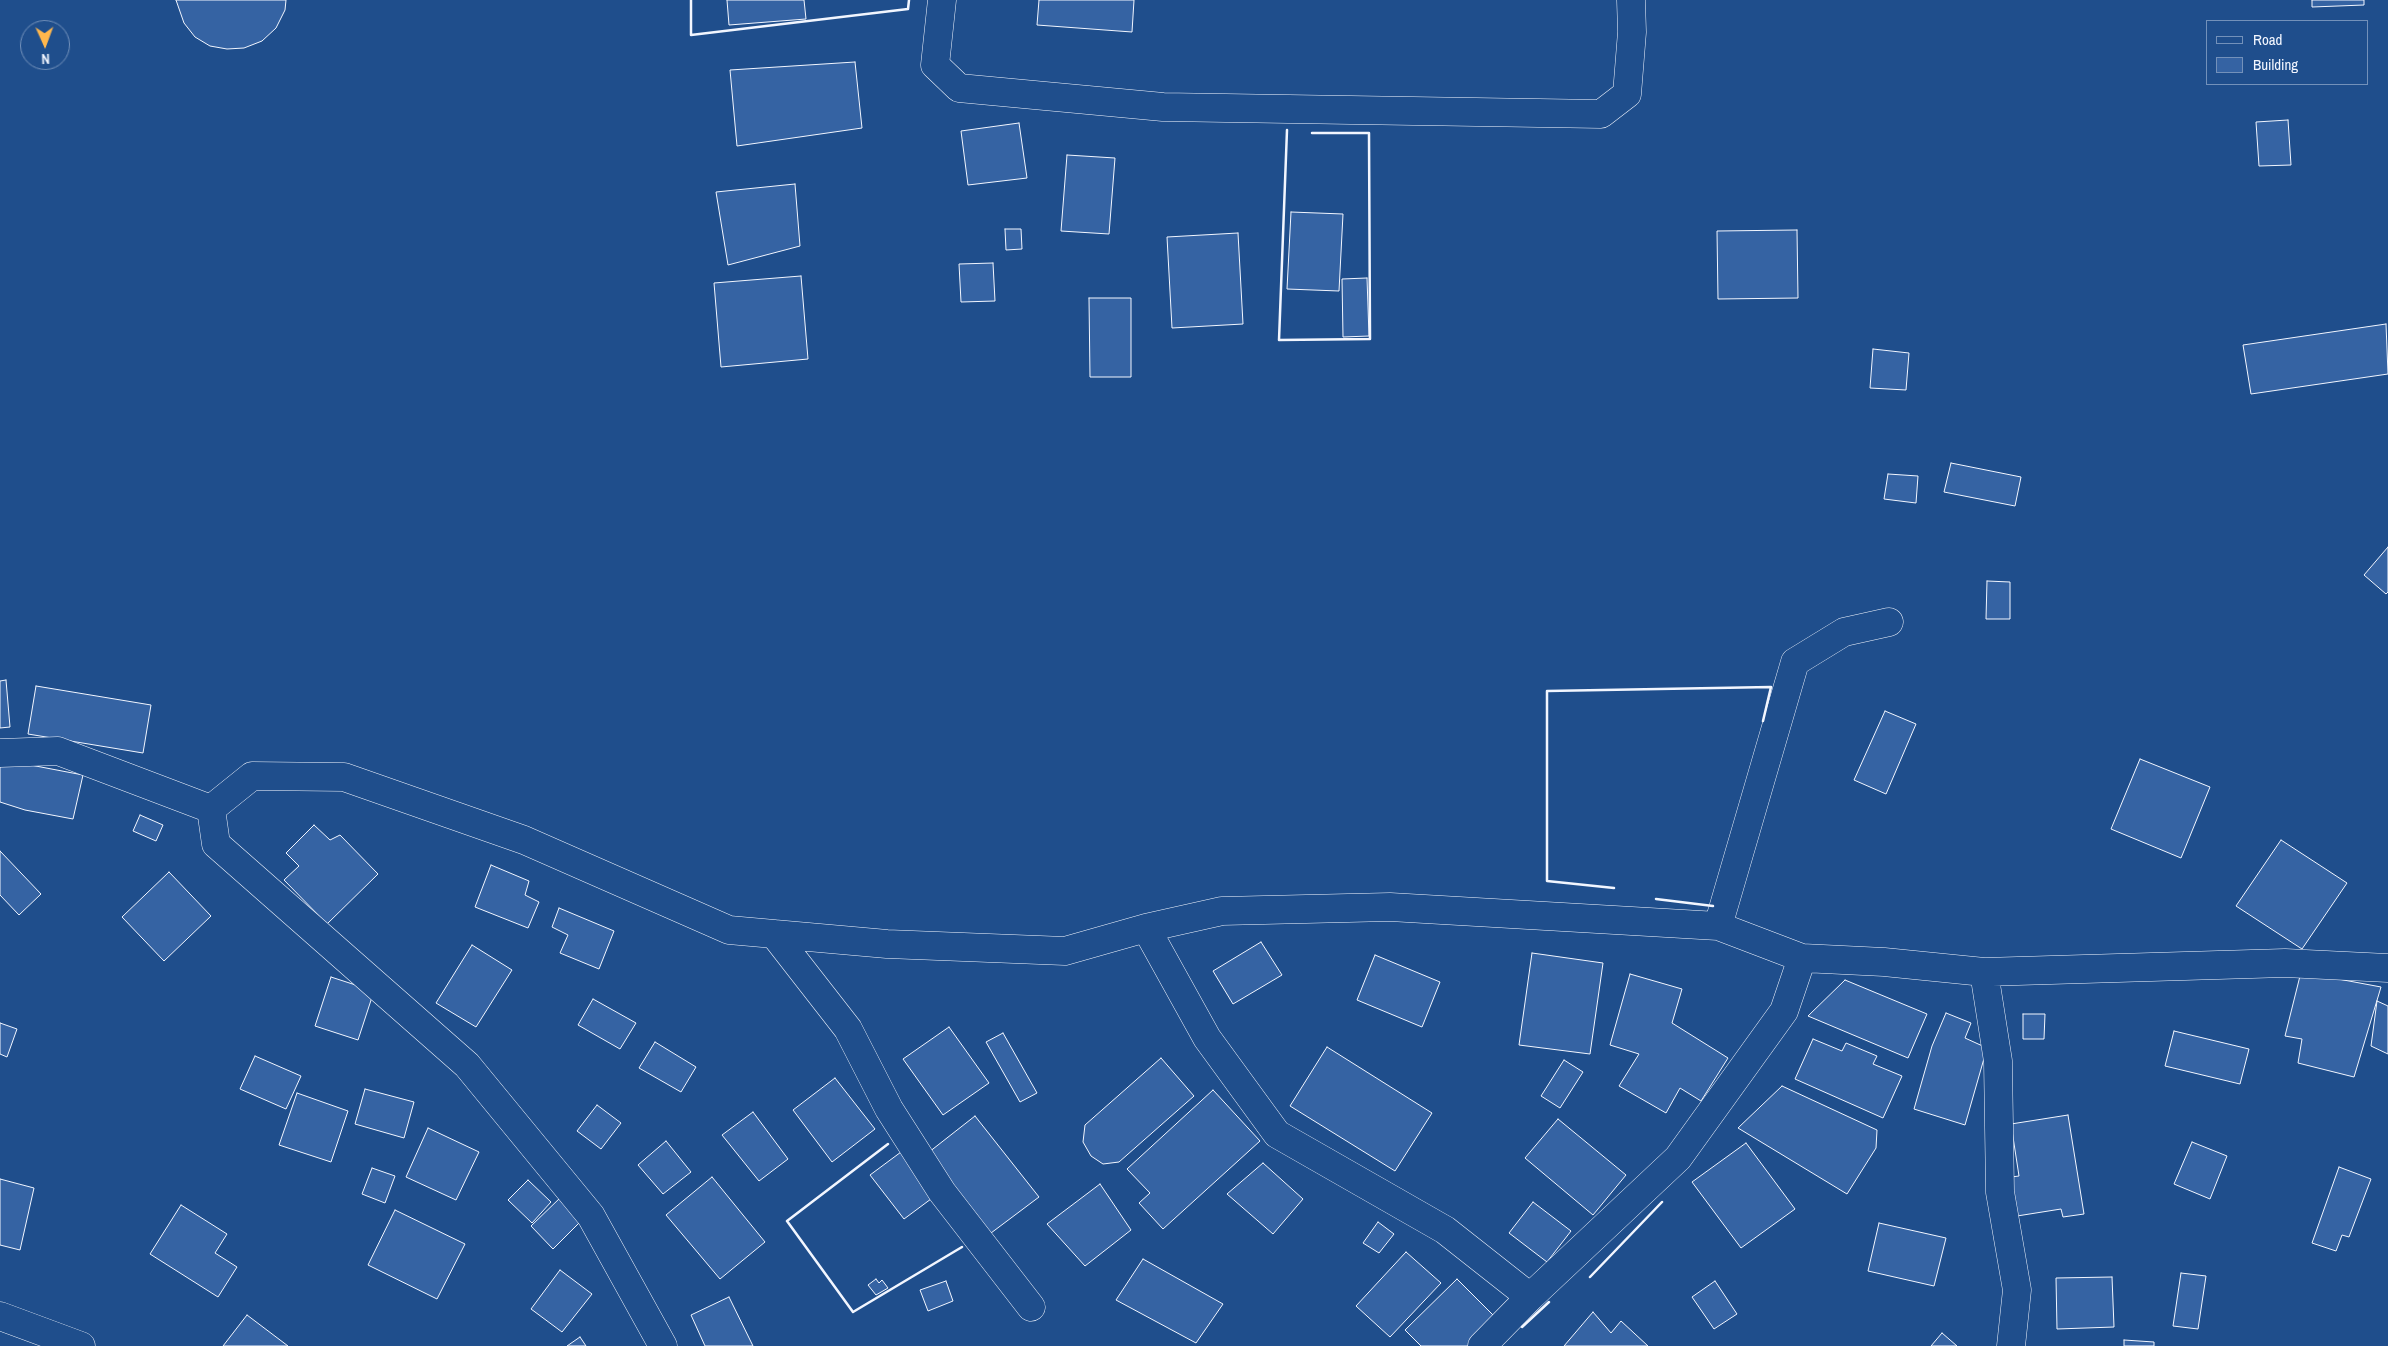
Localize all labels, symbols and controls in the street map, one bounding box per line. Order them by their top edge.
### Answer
north arrow [20,20,70,70]
legend [2206,20,2368,85]
text: Road [2253,29,2282,50]
text: N [41,50,50,68]
text: Building [2253,54,2298,75]

